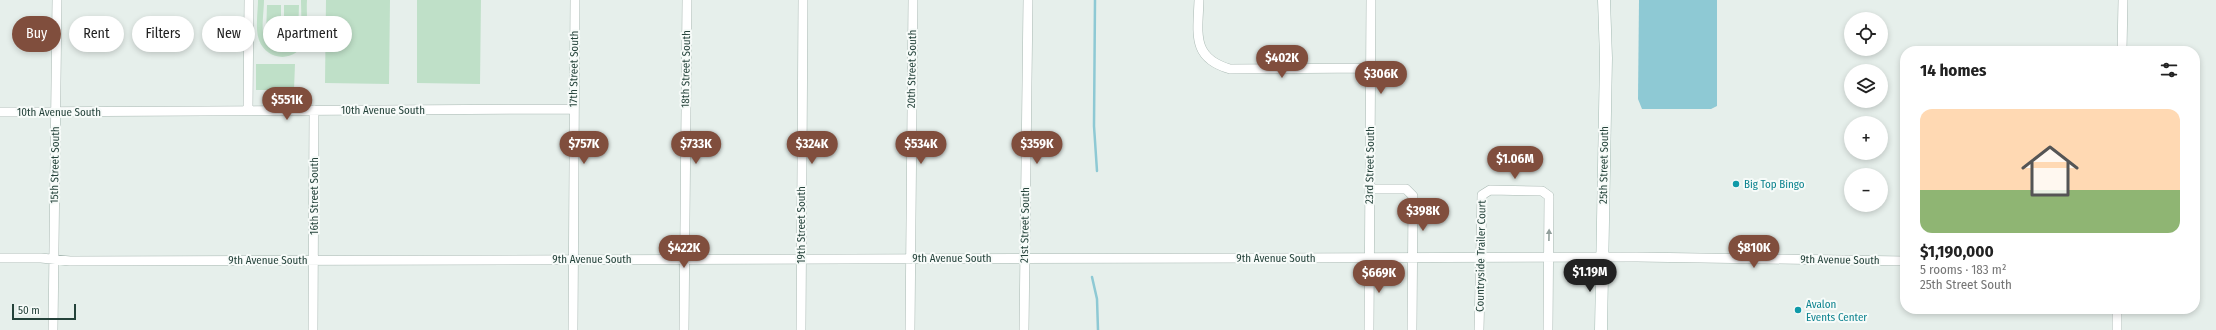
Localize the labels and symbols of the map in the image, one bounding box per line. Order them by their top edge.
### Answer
street label: 18th Street South [679,30,693,108]
street label: 20th Street South [905,30,919,108]
street label: 17th Street South [567,31,581,107]
pin: $402K [1254,45,1310,79]
pin: $306K [1353,61,1409,95]
pin: $551K [259,87,315,121]
street label: 10th Avenue South [341,104,425,117]
street label: 10th Avenue South [17,106,101,119]
street label: 15th Street South [48,126,62,204]
street label: 23rd Street South [1363,126,1377,204]
street label: 25th Street South [1597,126,1611,204]
pin: $757K [556,131,612,165]
pin: $733K [668,131,724,165]
pin: $324K [784,131,840,165]
pin: $534K [893,131,949,165]
pin: $359K [1009,131,1065,165]
pin: $1.06M [1482,146,1548,180]
street label: 16th Street South [308,157,321,235]
place label: Big Top Bingo [1744,178,1805,191]
marker: Big Top Bingo [1731,179,1741,189]
street label: 19th Street South [795,186,808,264]
street label: 21st Street South [1018,187,1032,263]
pin: $398K [1395,198,1451,232]
street label: Countryside Trailer Court [1474,200,1488,312]
one-way arrow [1546,228,1552,241]
pin: $422K [656,235,712,269]
pin: $810K [1726,235,1782,269]
street label: 9th Avenue South [912,252,992,265]
street label: 9th Avenue South [1236,252,1316,265]
street label: 9th Avenue South [552,253,632,266]
street label: 9th Avenue South [1800,253,1880,267]
street label: 9th Avenue South [228,254,308,267]
pin: $1.19M [1557,259,1623,293]
pin: $669K [1351,260,1407,294]
place label: Avalon Events Center [1806,298,1867,324]
scale bar [12,302,76,321]
marker: Avalon Events Center [1793,305,1803,315]

